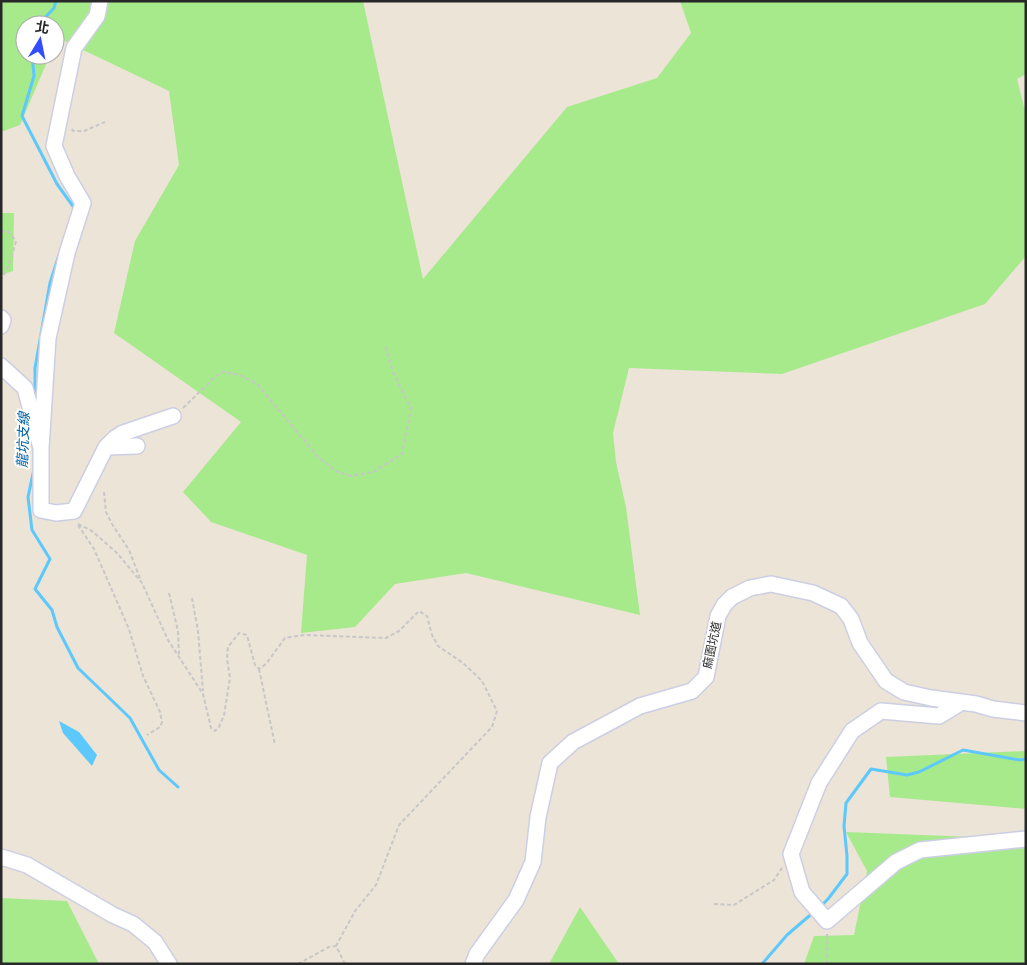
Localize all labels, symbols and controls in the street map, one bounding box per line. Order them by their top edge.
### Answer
north arrow [15,15,65,65]
text: 北 [34,18,51,37]
water label: 龍坑支線 [14,410,33,468]
street label: 麻園坑道 [700,620,724,670]

